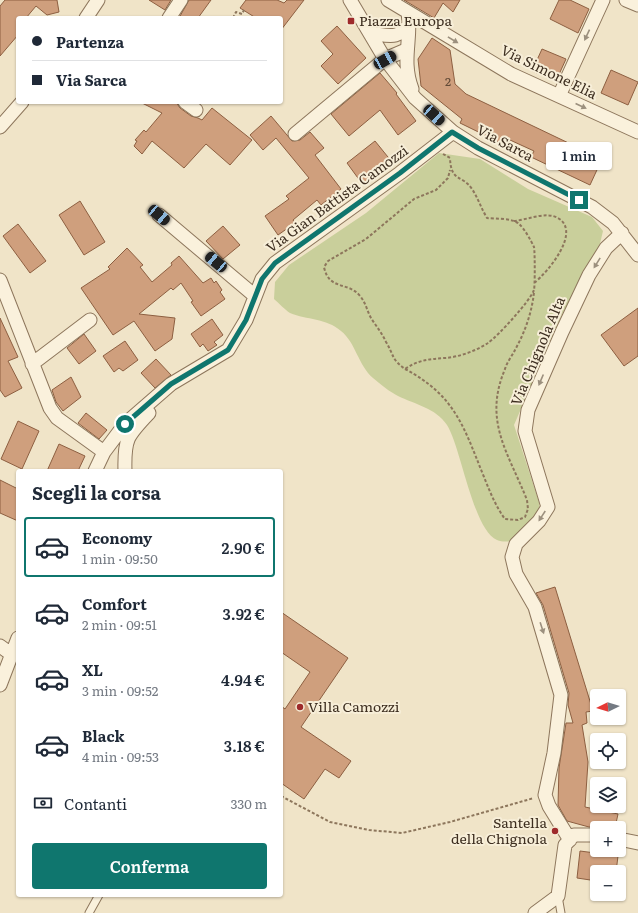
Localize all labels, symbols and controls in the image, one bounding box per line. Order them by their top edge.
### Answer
place label: Piazza Europa [359,10,452,30]
marker: Piazza Europa [346,16,356,26]
text: Partenza [56,30,124,53]
one-way arrow [584,30,590,41]
one-way arrow [447,36,459,43]
street label: Via Simone Elia [498,39,601,103]
car [372,49,398,71]
text: Via Sarca [56,68,127,91]
house number: 2 [445,72,451,90]
car [421,103,447,127]
one-way arrow [575,103,587,109]
street label: Via Sarca [473,119,538,166]
street label: Via Gian Battista Camozzi [261,140,412,257]
callout: 1 min [546,142,612,170]
text: 1 min [562,146,596,165]
route end [570,191,588,209]
car [146,203,172,227]
car [203,250,229,274]
one-way arrow [593,258,601,268]
street label: Via Chignola Alta [505,293,569,408]
one-way arrow [538,374,544,385]
route start [116,415,134,433]
text: Scegli la corsa [32,479,161,506]
one-way arrow [539,510,546,522]
text: Economy [82,526,152,549]
icon: car [34,529,70,565]
text: 2.90 € [221,536,265,559]
text: 1 min · 09:50 [82,549,158,568]
text: Comfort [82,592,147,615]
icon: car [34,595,70,631]
text: 3.92 € [222,602,265,625]
text: 2 min · 09:51 [82,615,157,634]
one-way arrow [539,622,545,634]
text: XL [82,658,103,681]
icon: car [34,661,70,697]
text: 4.94 € [221,668,265,691]
text: 3 min · 09:52 [82,681,158,700]
north arrow [590,689,626,725]
map controls [590,689,626,901]
place label: Villa Camozzi [308,696,400,716]
marker: Villa Camozzi [295,702,305,712]
text: Black [82,724,125,747]
icon: car [34,727,70,763]
button: locate [590,733,626,769]
text: 3.18 € [224,734,265,757]
text: 4 min · 09:53 [82,747,159,766]
button: layers [590,777,626,813]
icon: cash [32,792,54,814]
text: Contanti [64,792,127,815]
text: 330 m [231,794,267,813]
place label: Santella della Chignola [451,812,547,848]
button: + [590,821,626,857]
marker: Santella della Chignola [550,826,560,836]
button: Conferma [32,843,267,889]
button: − [590,865,626,901]

